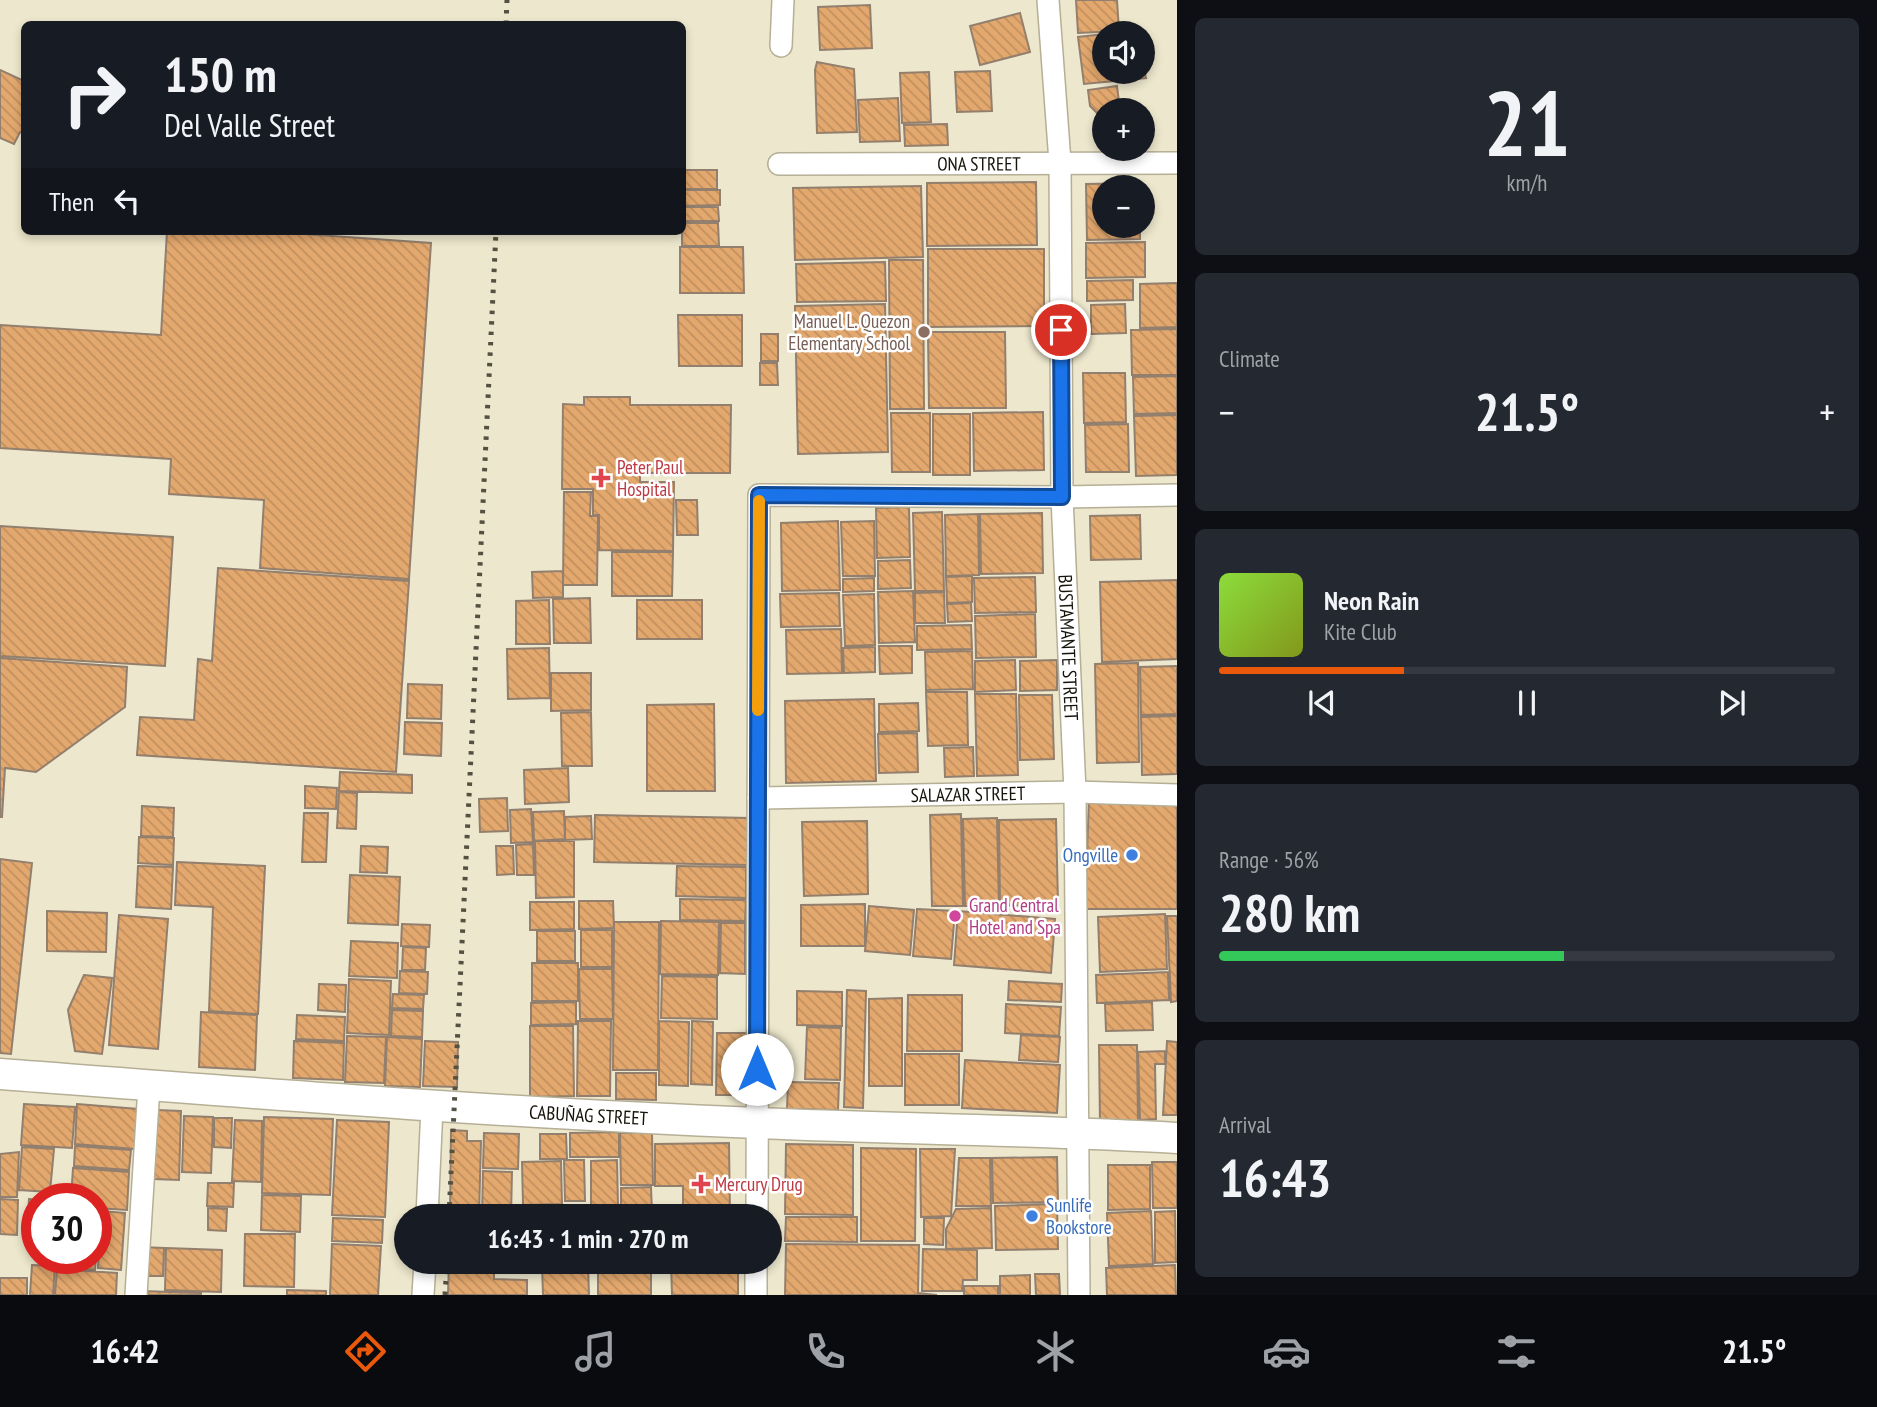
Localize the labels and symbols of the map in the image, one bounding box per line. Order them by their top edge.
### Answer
street label: ONA STREET [937,151,1021,176]
pin [1031,300,1091,360]
place label: Manuel L. Quezon Elementary School [788,309,911,355]
marker: Manuel L. Quezon Elementary School [916,324,932,340]
place label: Peter Paul Hospital [617,455,684,501]
marker: Peter Paul Hospital [591,468,611,488]
street label: BUSTAMANTE STREET [1053,574,1084,721]
street label: SALAZAR STREET [910,781,1026,807]
place label: Ongville [1063,843,1118,867]
marker: Ongville [1124,847,1140,863]
place label: Grand Central Hotel and Spa [969,893,1061,939]
marker: Grand Central Hotel and Spa [947,908,963,924]
position arrow [720,1032,794,1106]
street label: CABUÑAG STREET [529,1100,649,1130]
place label: Mercury Drug [715,1172,803,1196]
marker: Mercury Drug [693,1176,709,1192]
speed limit sign: 30 [21,1183,112,1274]
place label: Sunlife Bookstore [1046,1193,1112,1239]
marker: Sunlife Bookstore [1024,1208,1040,1224]

